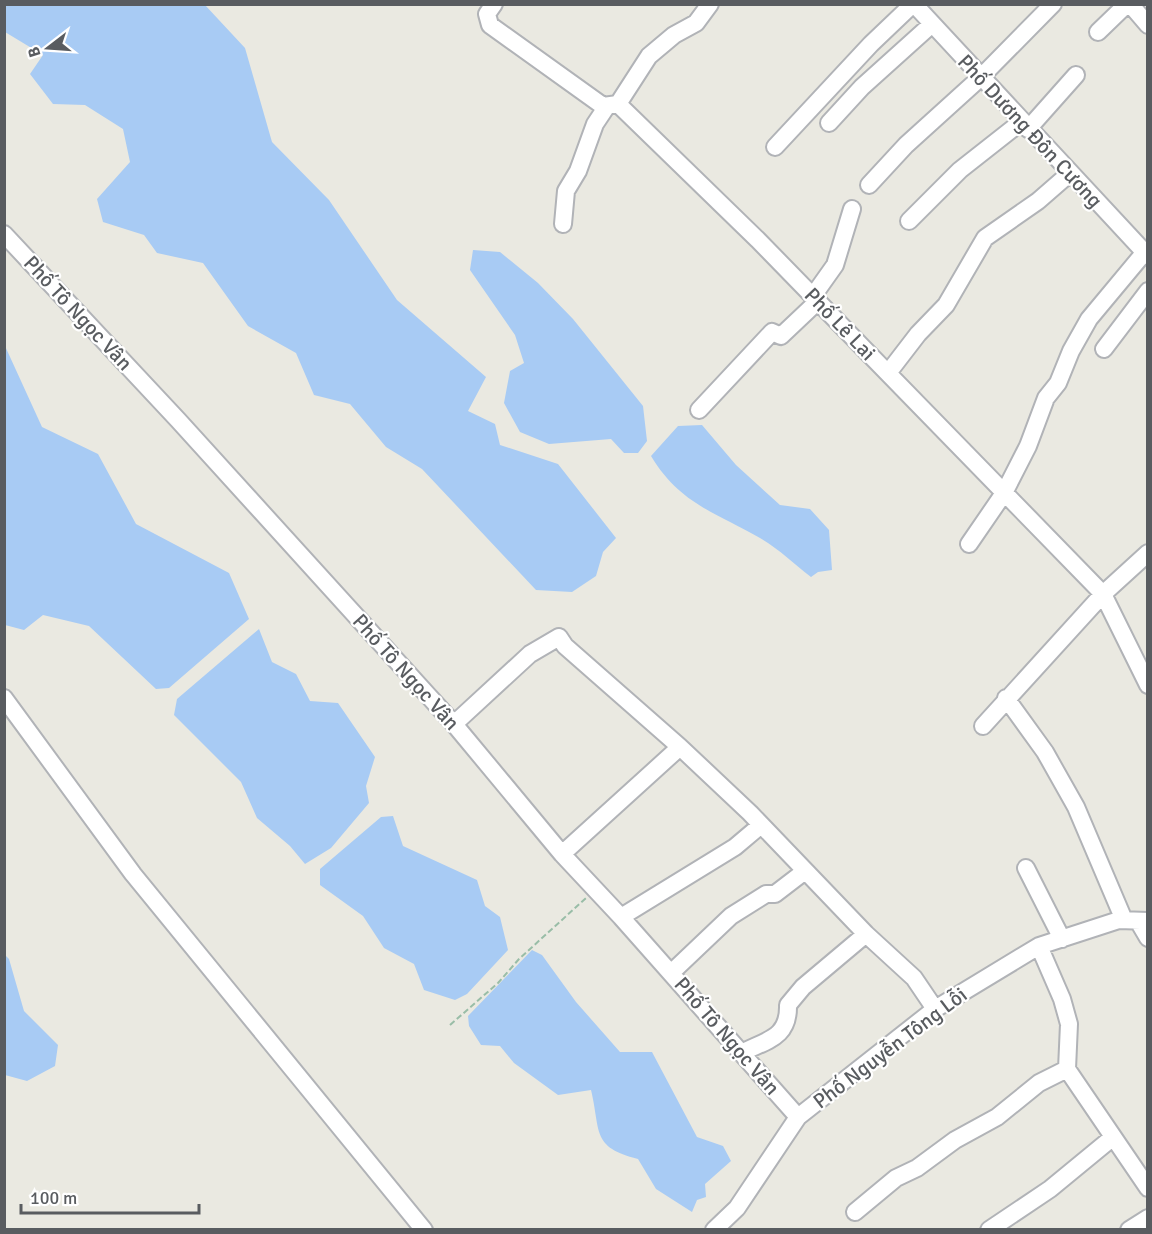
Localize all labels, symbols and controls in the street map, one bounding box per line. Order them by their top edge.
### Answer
north arrow [18,18,78,78]
text: B [24,44,46,60]
street label: Phố Dương Đôn Cương [952,49,1108,213]
street label: Phố Tô Ngọc Vân [18,250,138,376]
street label: Phố Lê Lai [799,282,881,366]
street label: Phố Tô Ngọc Vân [347,608,465,736]
street label: Phố Tô Ngọc Vân [669,972,785,1100]
street label: Phố Nguyễn Tông Lỗi [808,982,972,1114]
scale bar [21,1177,200,1215]
text: 100 m [30,1187,77,1209]

